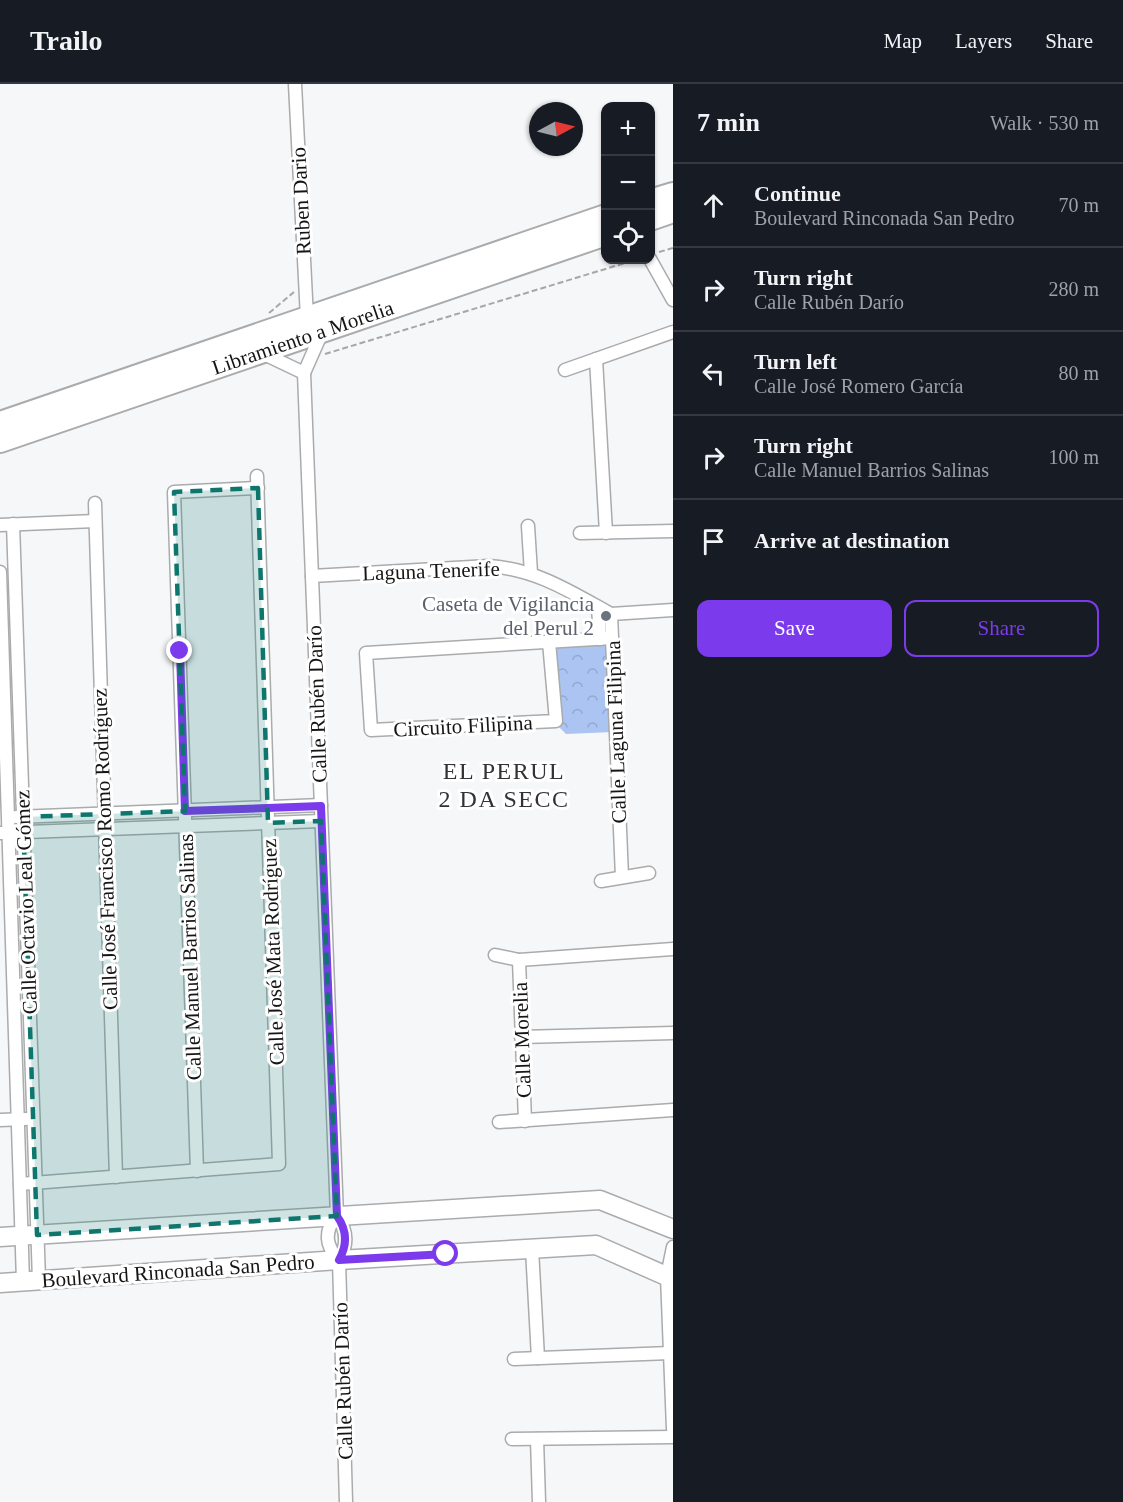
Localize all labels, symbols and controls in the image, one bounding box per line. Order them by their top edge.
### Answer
text: Trailo [30,25,103,56]
text: Map [884,29,922,53]
text: Layers [955,29,1012,53]
text: Share [1045,29,1093,53]
north arrow [529,102,583,156]
map controls [601,102,655,264]
button: + [601,102,655,156]
text: 7 min [697,108,760,137]
text: Walk · 530 m [990,112,1099,134]
street label: Ruben Dario [286,146,316,256]
button: − [601,156,655,210]
text: Continue [754,181,841,206]
icon: ahead [697,189,730,222]
text: 70 m [1058,194,1099,216]
text: Boulevard Rinconada San Pedro [754,207,1015,229]
button: locate [601,210,655,264]
text: Turn right [754,265,853,290]
icon: right [697,273,730,306]
text: 280 m [1048,278,1099,300]
text: Calle Rubén Darío [754,291,904,313]
street label: Libramiento a Morelia [209,295,397,380]
text: Turn left [754,349,837,374]
icon: left [697,357,730,390]
text: 80 m [1058,362,1099,384]
text: Calle José Romero García [754,375,963,397]
text: Turn right [754,433,853,458]
icon: right [697,441,730,474]
text: 100 m [1048,446,1099,468]
text: Calle Manuel Barrios Salinas [754,459,989,481]
icon: arrive [697,525,730,558]
text: Arrive at destination [754,528,950,553]
street label: Laguna Tenerife [362,557,500,585]
place label: Caseta de Vigilancia del Perul 2 [422,592,595,640]
button: Save [697,600,892,657]
button: Share [904,600,1099,657]
marker: Caseta de Vigilancia del Perul 2 [599,609,613,623]
street label: Calle Rubén Darío [302,625,332,783]
route end [166,637,192,663]
street label: Calle Laguna Filipina [601,639,631,824]
street label: Calle José Francisco Romo Rodríguez [87,688,123,1010]
street label: Circuito Filipina [393,710,534,742]
district label: EL PERUL 2 DA SECC [439,758,569,812]
street label: Calle Octavio Leal Gómez [10,789,42,1015]
street label: Calle Manuel Barrios Salinas [174,833,206,1081]
street label: Calle José Mata Rodríguez [257,838,289,1066]
street label: Calle Morelia [508,981,536,1098]
route start [432,1240,458,1266]
street label: Boulevard Rinconada San Pedro [41,1249,315,1293]
street label: Calle Rubén Darío [328,1302,358,1460]

